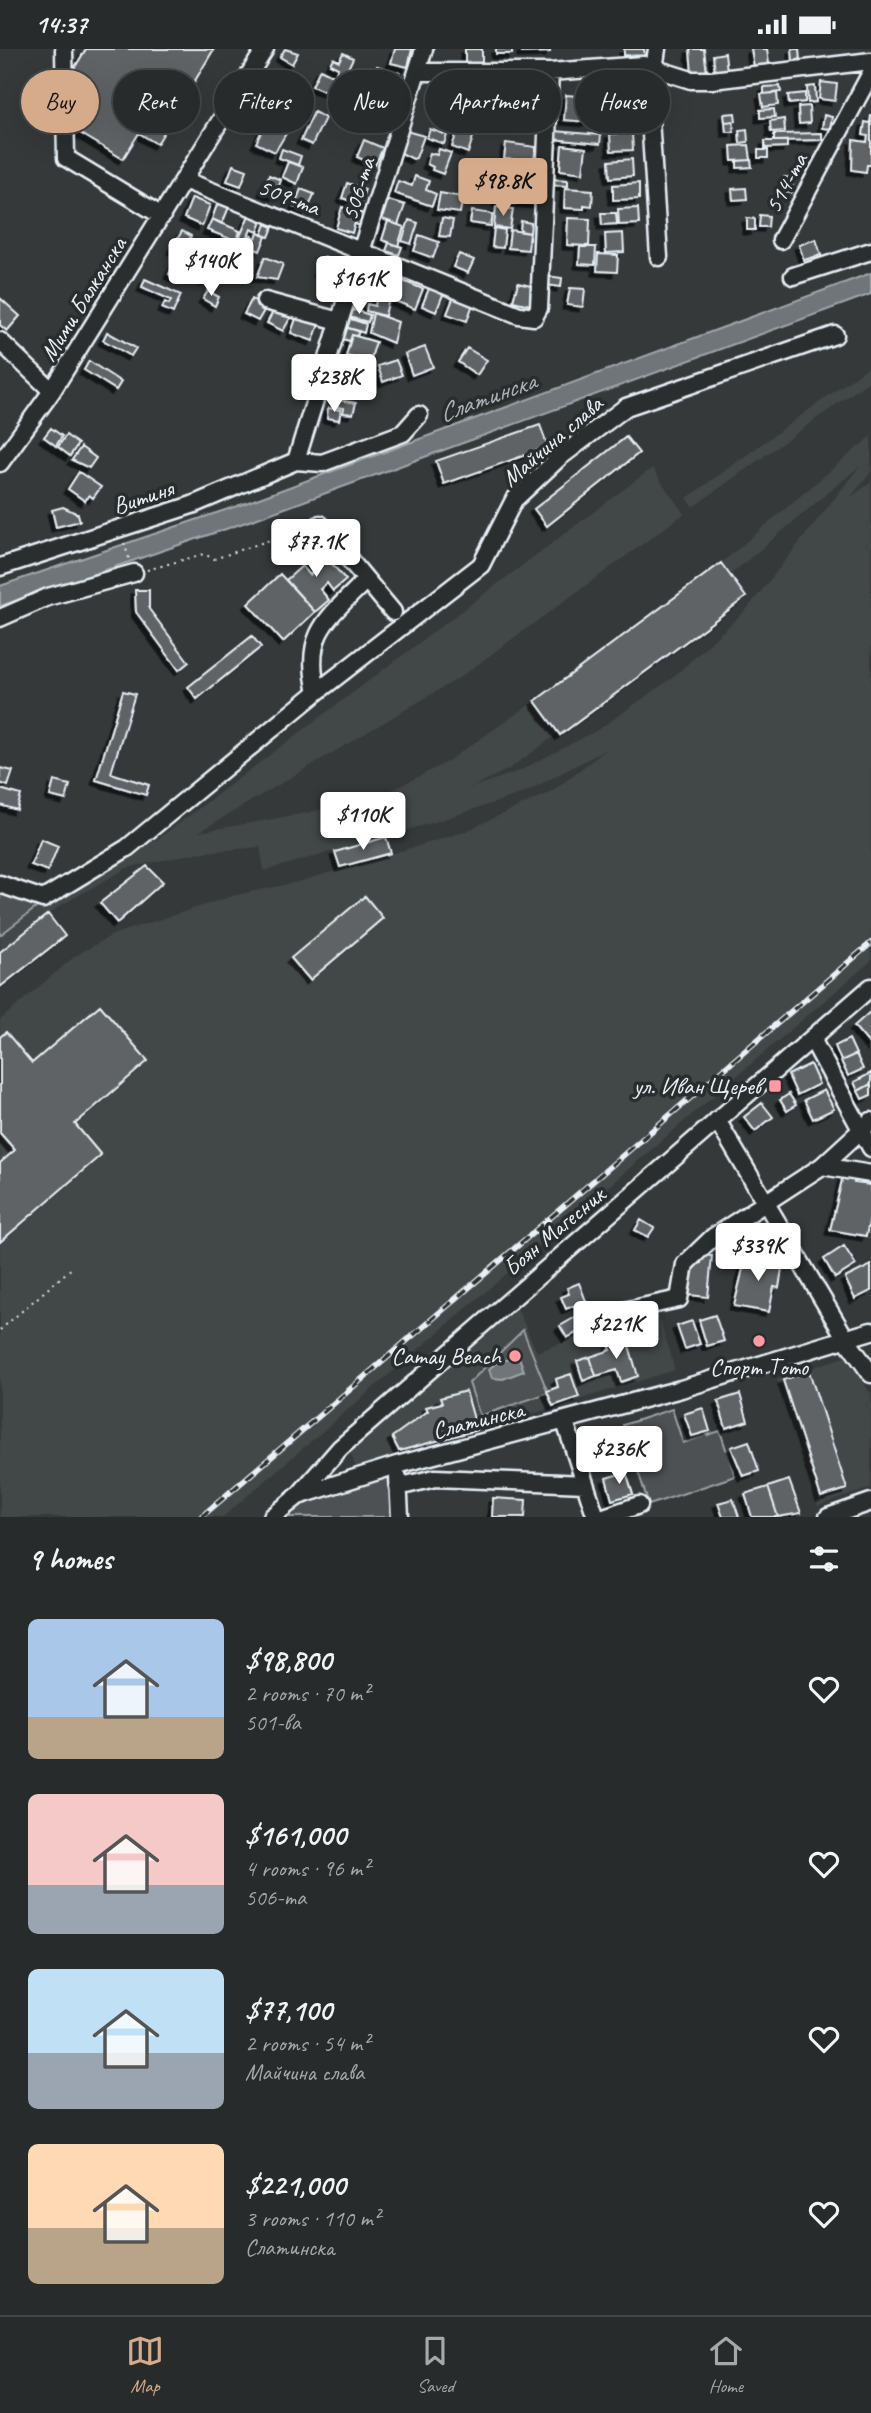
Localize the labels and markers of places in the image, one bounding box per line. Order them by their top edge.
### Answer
pin: $98.8K [446,159,560,218]
pin: $140K [162,239,260,298]
pin: $161K [310,257,408,316]
pin: $238K [285,355,383,414]
pin: $77.1K [259,519,373,579]
pin: $110K [314,793,412,852]
place label: ул. Иван Щерев [632,1071,767,1101]
marker: ул. Иван Щерев [767,1078,783,1094]
pin: $339K [709,1223,807,1283]
pin: $221K [567,1301,665,1361]
marker: Спорт Тото [751,1333,767,1349]
place label: Camay Beach [391,1341,503,1371]
marker: Camay Beach [507,1348,523,1364]
place label: Спорт Тото [710,1352,809,1382]
pin: $236K [570,1427,668,1486]

